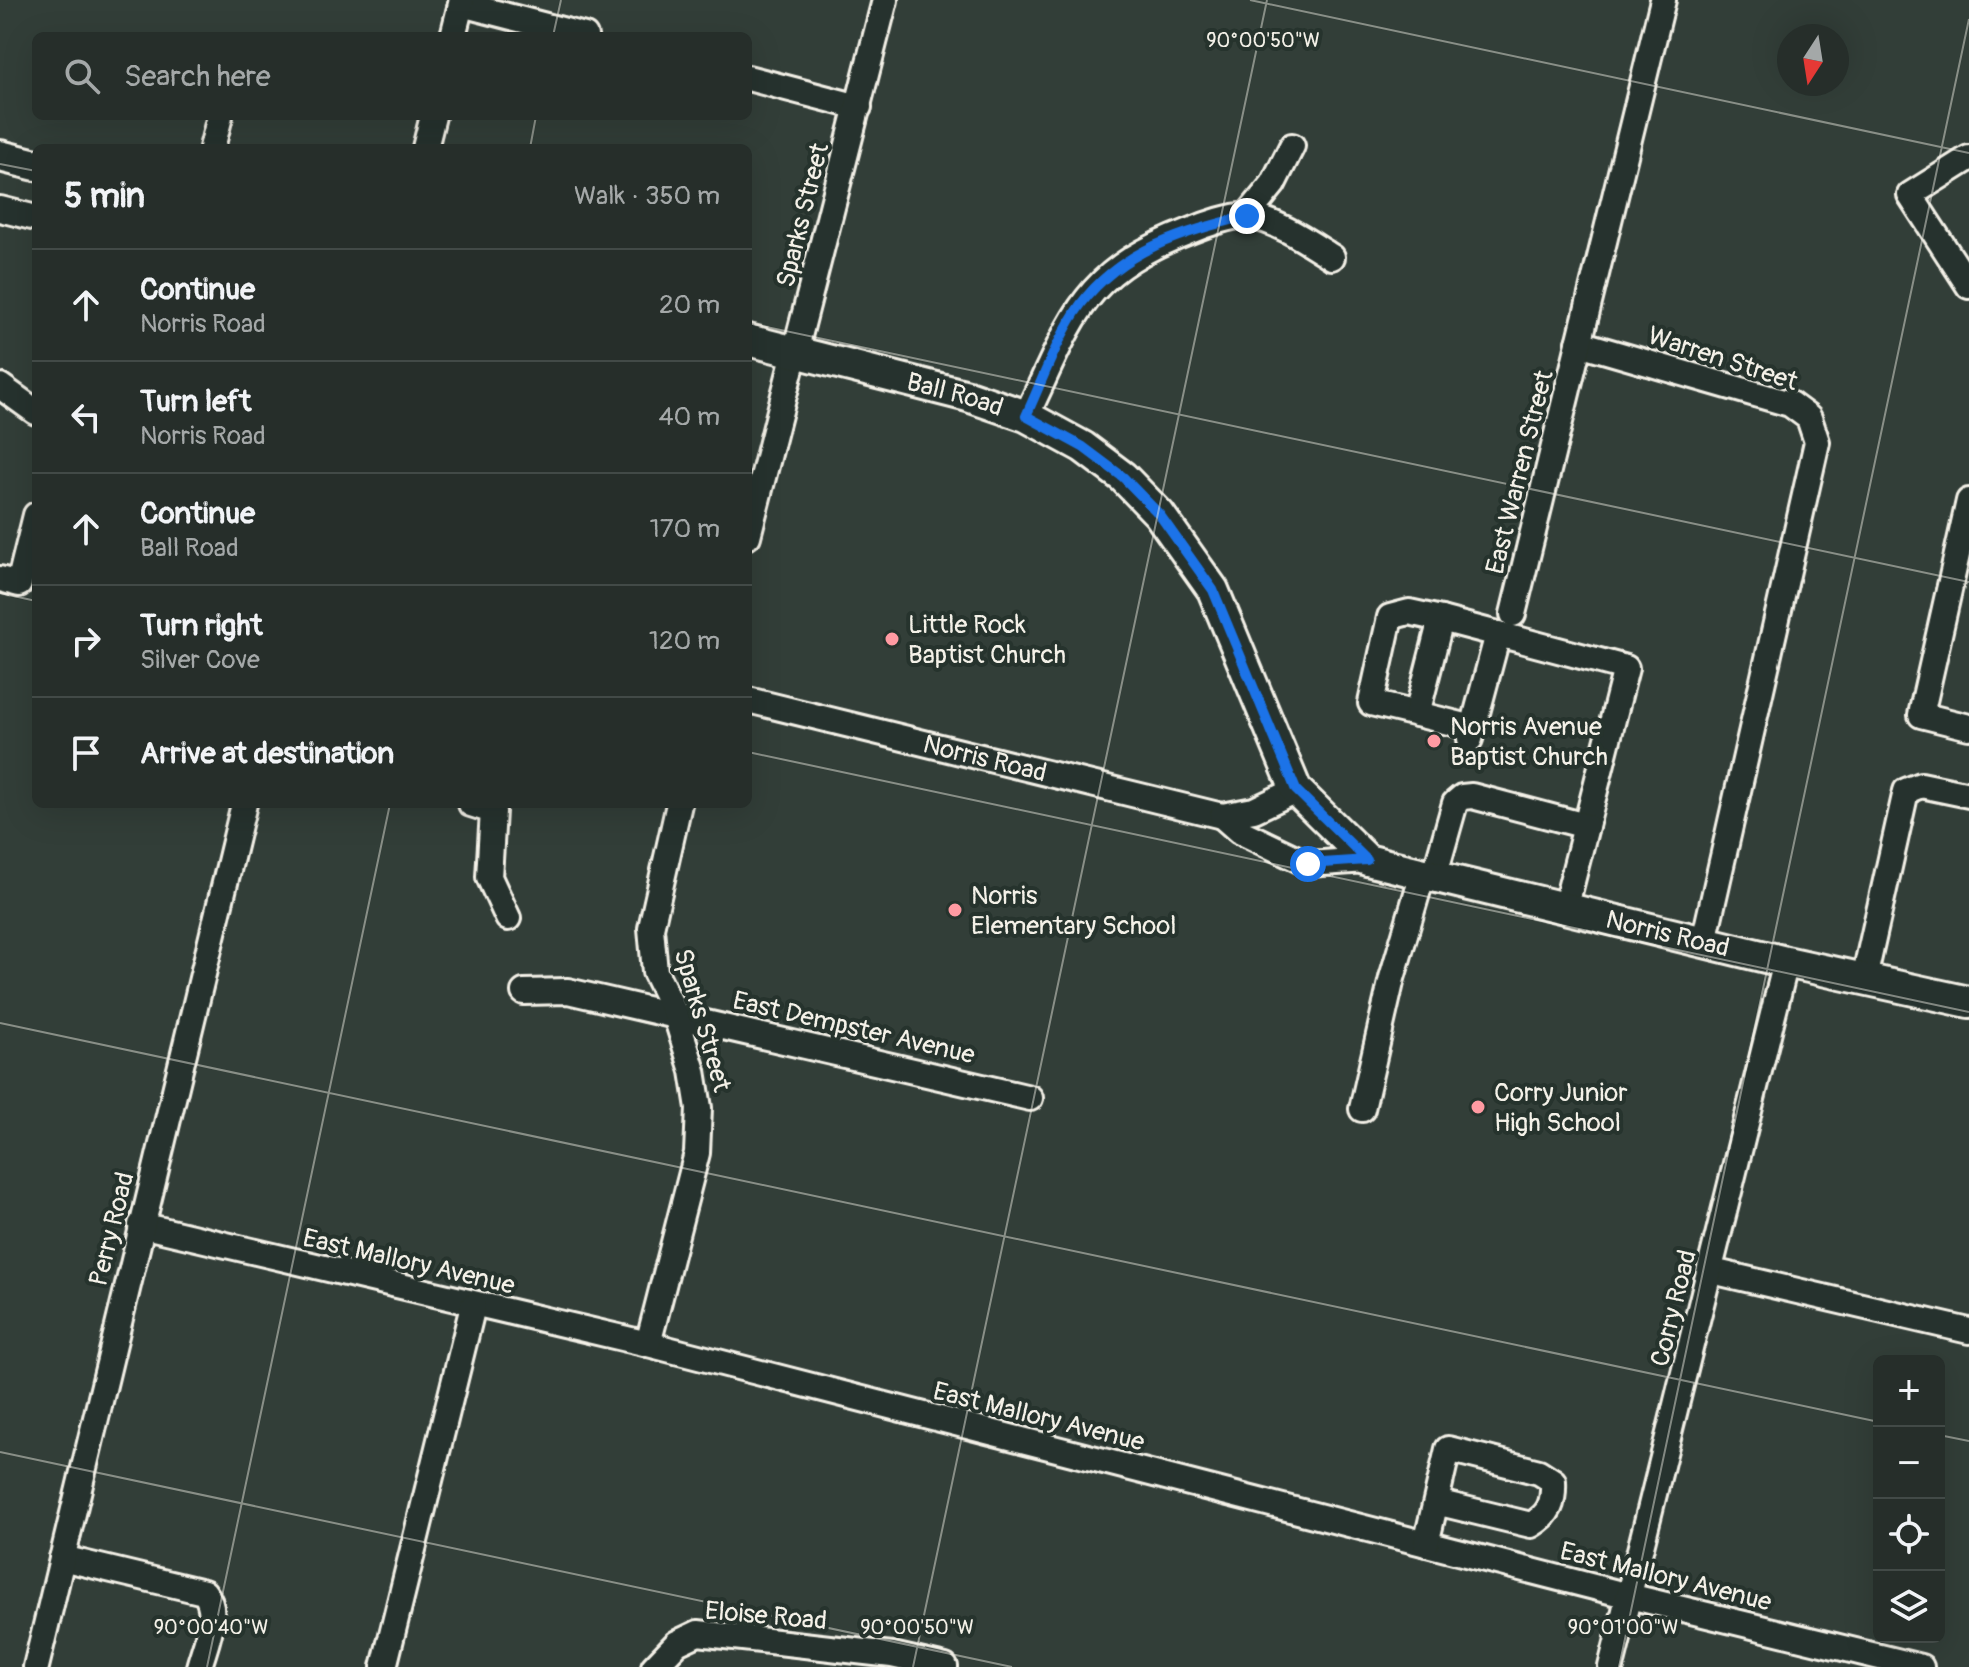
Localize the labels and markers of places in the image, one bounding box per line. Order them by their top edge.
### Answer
place label: Little Rock Baptist Church [908,609,1066,671]
marker: Little Rock Baptist Church [883,630,901,648]
place label: Norris Avenue Baptist Church [1450,711,1608,773]
marker: Norris Avenue Baptist Church [1425,732,1443,750]
place label: Norris Elementary School [971,880,1176,942]
marker: Norris Elementary School [946,901,964,919]
place label: Corry Junior High School [1494,1077,1628,1139]
marker: Corry Junior High School [1469,1098,1487,1116]

